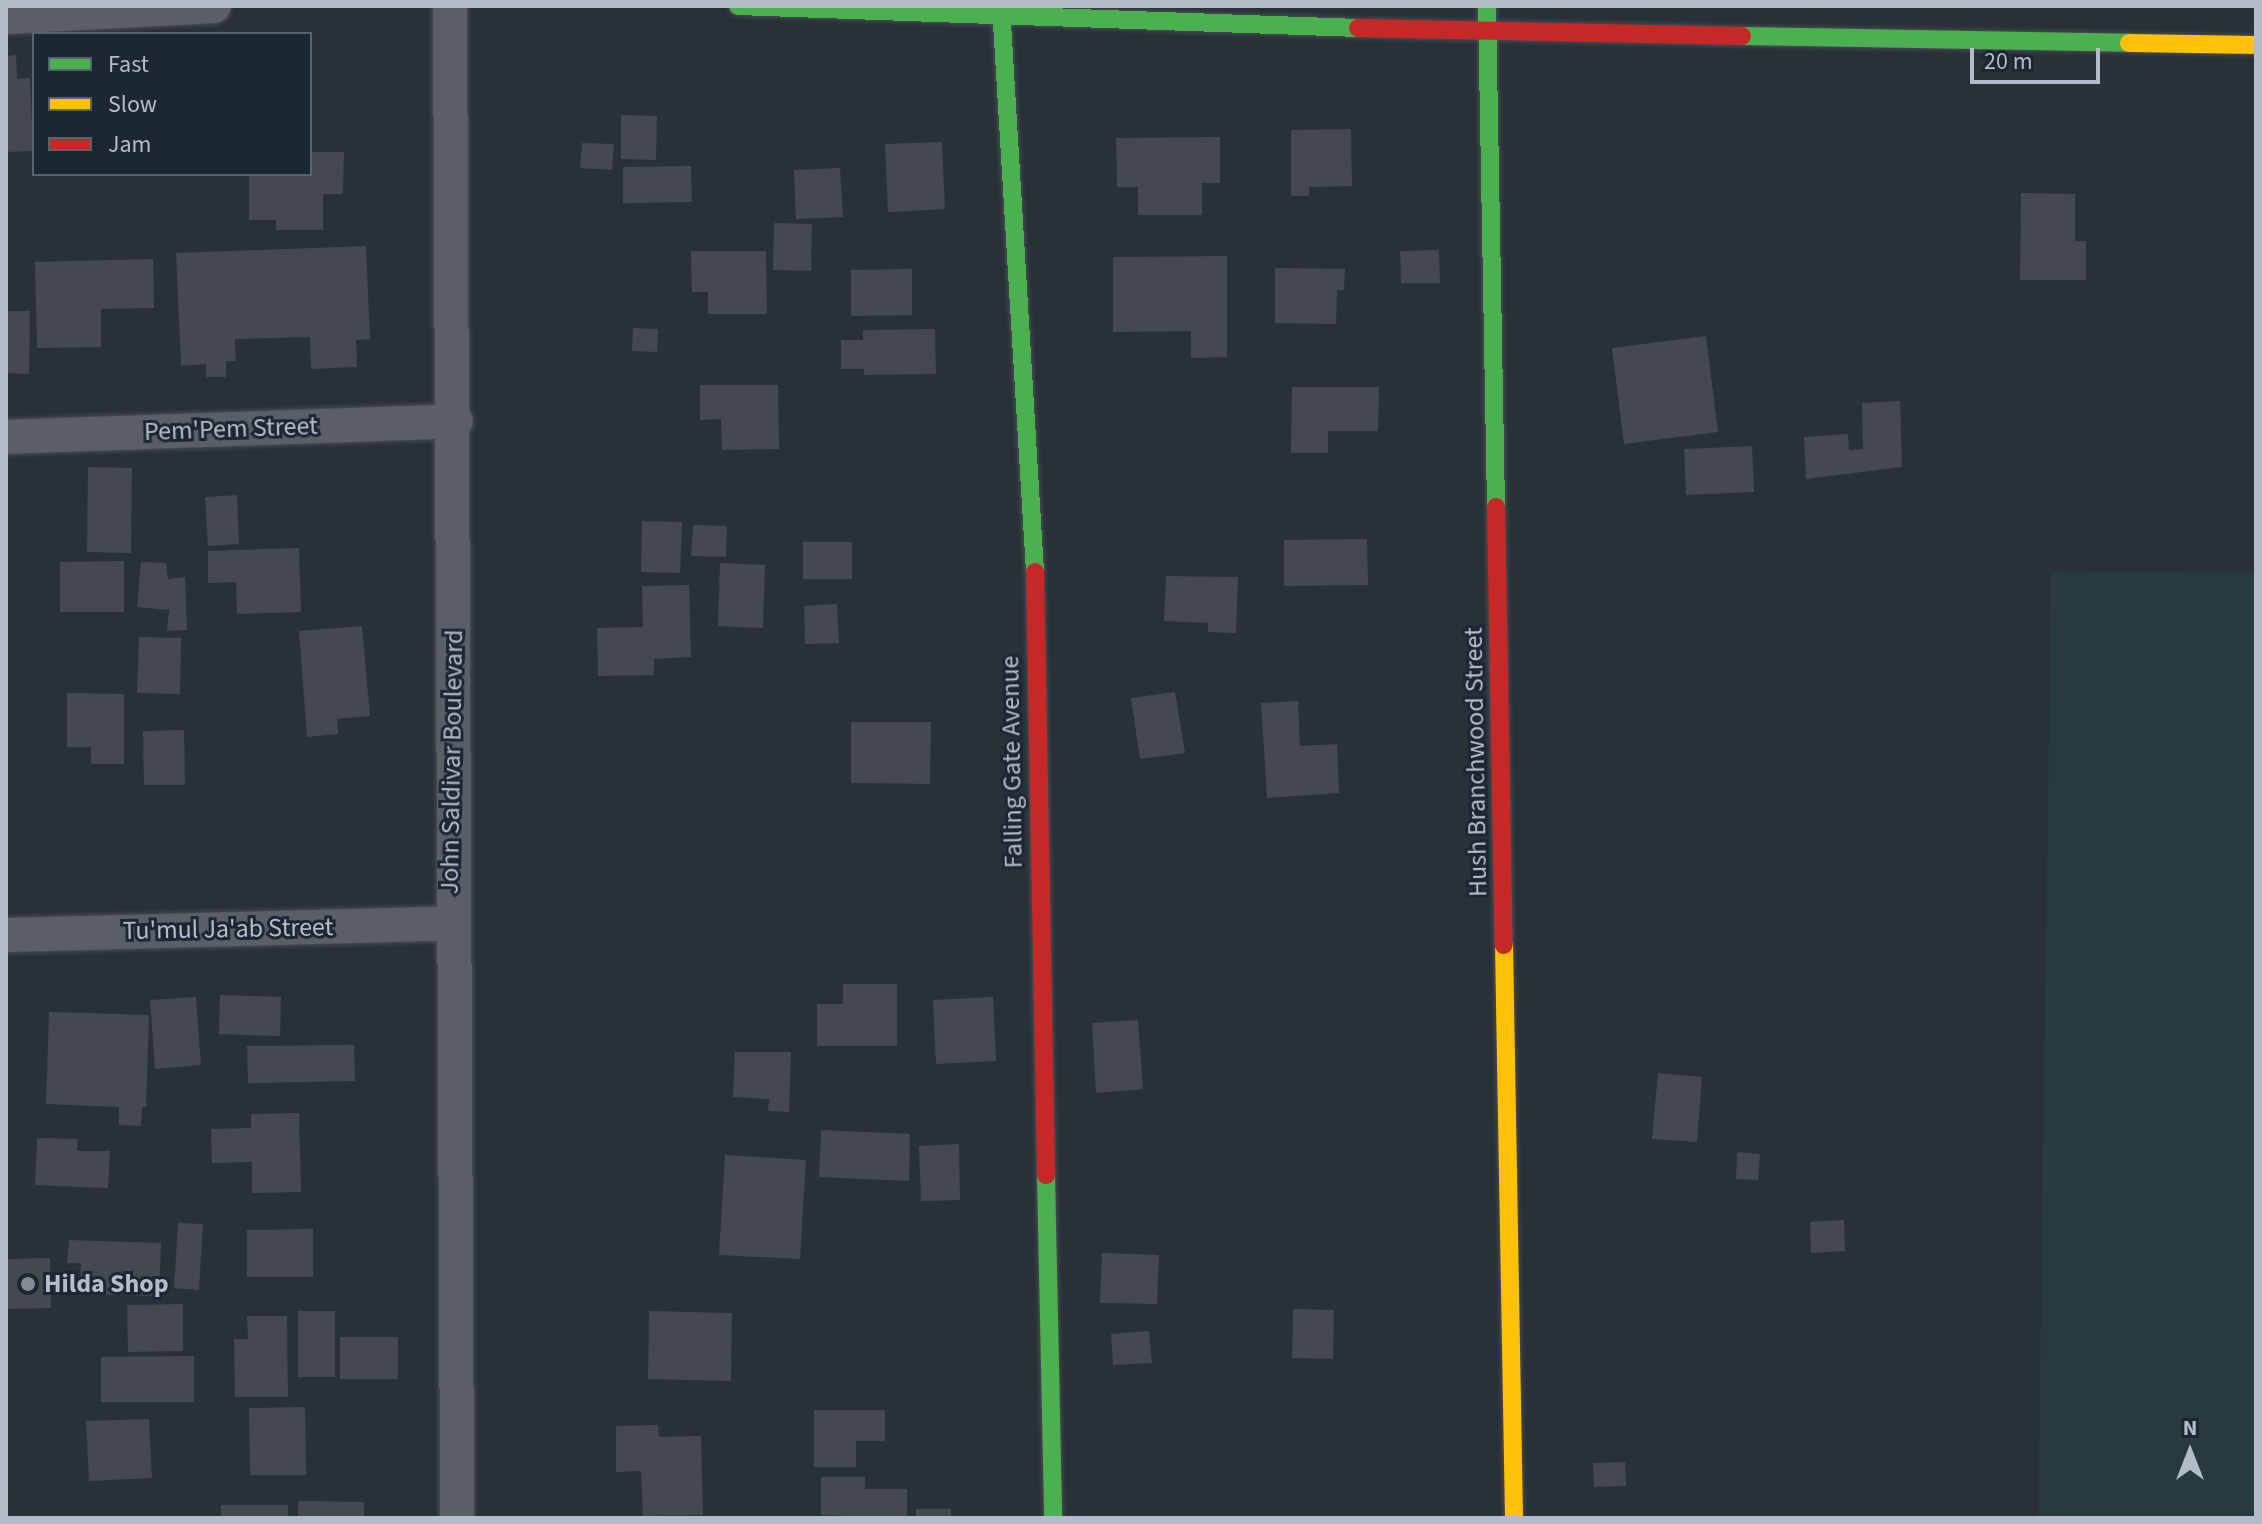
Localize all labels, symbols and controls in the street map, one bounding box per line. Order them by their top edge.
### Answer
legend [32,32,312,176]
scale bar [1974,32,2104,82]
text: 20 m [1984,44,2033,79]
text: Fast [108,47,149,82]
text: Slow [108,87,157,122]
text: Jam [108,127,152,162]
street label: Pem'Pem Street [144,410,318,448]
street label: Hush Branchwood Street [1458,627,1494,897]
street label: John Saldivar Boulevard [434,629,470,895]
street label: Falling Gate Avenue [995,655,1029,869]
street label: Tu'mul Ja'ab Street [122,912,334,946]
place label: Hilda Shop [44,1268,169,1300]
marker: Hilda Shop [19,1275,37,1293]
north arrow [2150,1412,2230,1492]
text: N [2183,1412,2197,1444]

